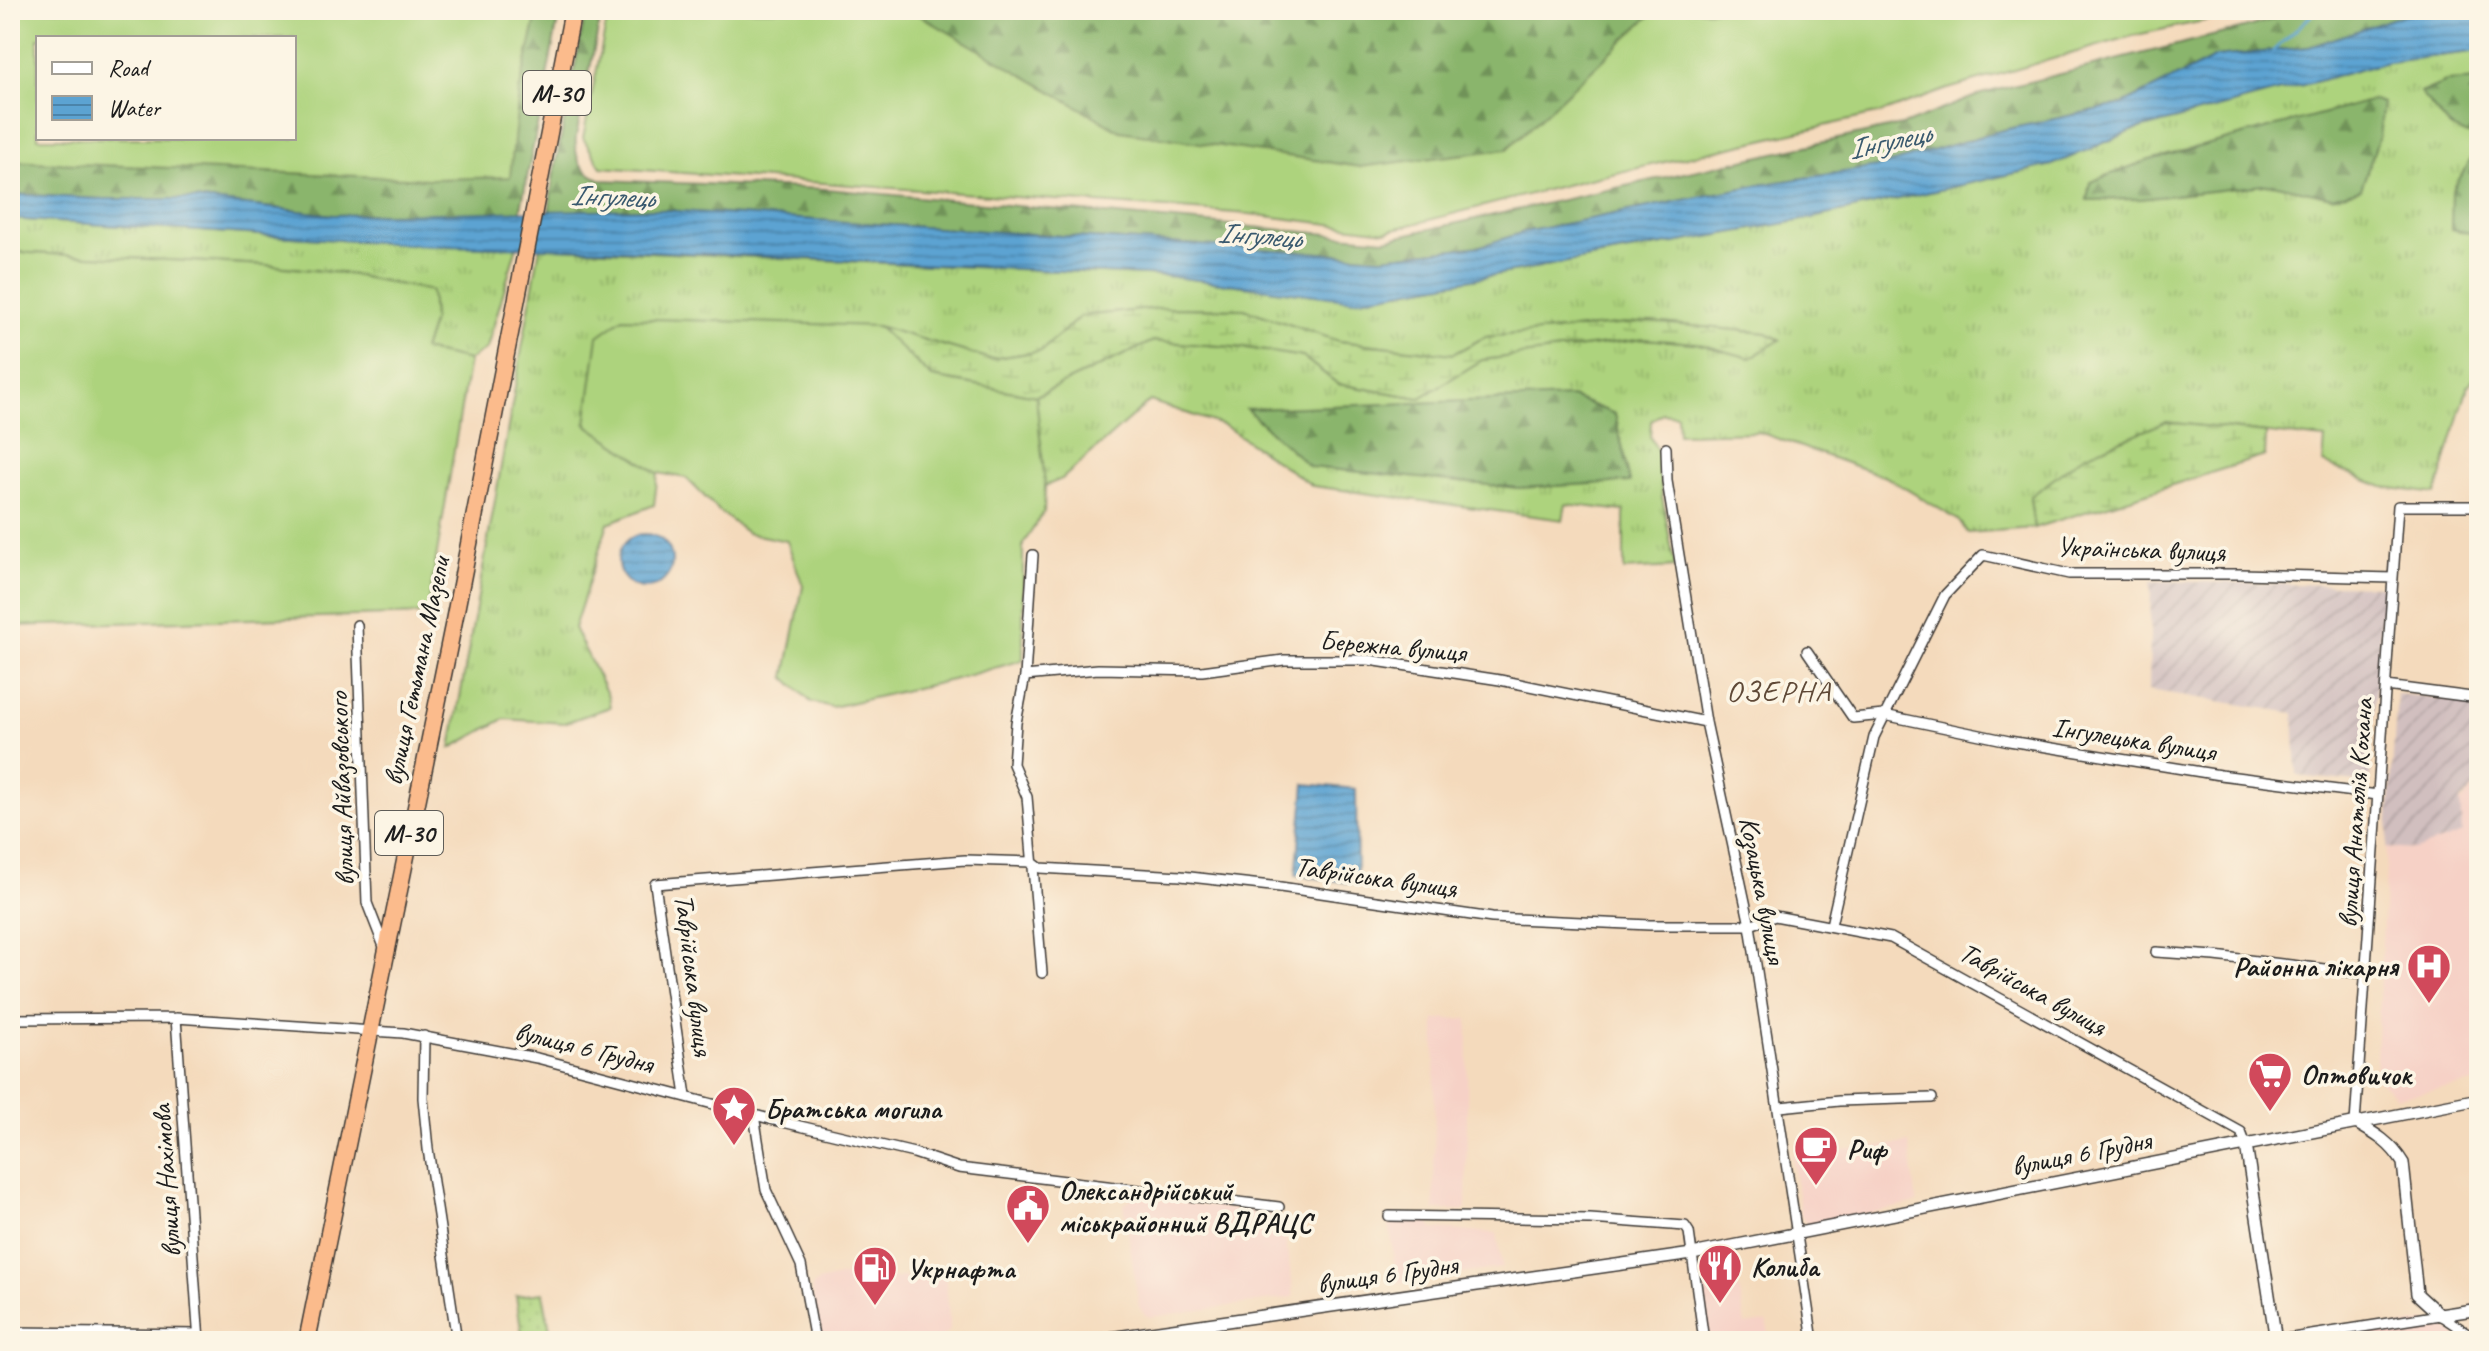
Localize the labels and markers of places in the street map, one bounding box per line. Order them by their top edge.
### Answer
hospital icon: Районна лікарня [2405,942,2453,1005]
place label: Районна лікарня [2233,949,2400,984]
supermarket icon: Оптовичок [2246,1050,2294,1113]
place label: Оптовичок [2301,1057,2413,1092]
place icon: Братська могила [710,1084,758,1147]
place label: Братська могила [765,1091,943,1126]
cafe icon: Риф [1792,1124,1840,1187]
place label: Риф [1847,1131,1889,1166]
place label: Олександрійський міськрайонний ВДРАЦС [1059,1173,1316,1240]
public building icon: Олександрійський міськрайонний ВДРАЦС [1004,1182,1052,1245]
restaurant icon: Колиба [1696,1242,1744,1305]
fuel station icon: Укрнафта [851,1244,899,1307]
place label: Колиба [1751,1249,1821,1284]
place label: Укрнафта [906,1251,1016,1286]

